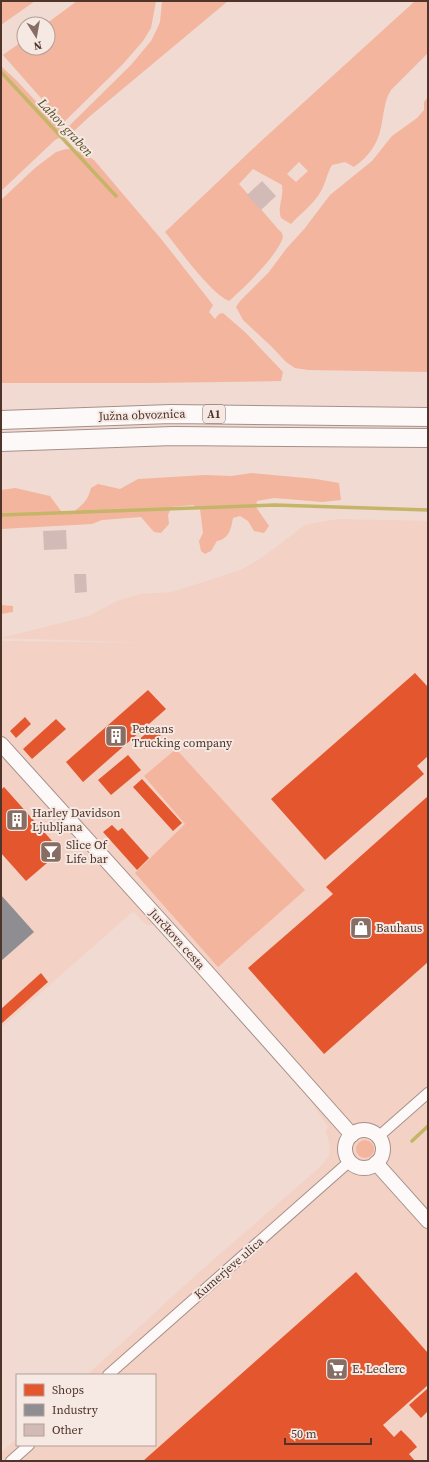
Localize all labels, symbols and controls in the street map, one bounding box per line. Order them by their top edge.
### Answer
north arrow [16,16,56,56]
text: N [32,37,43,53]
water label: Lahov graben [34,94,97,161]
street label: Južna obvoznica [97,405,187,425]
road number: A1 [203,405,225,423]
place label: Peteans Trucking company [132,721,233,751]
building icon: Peteans Trucking company [103,723,129,749]
place label: Harley Davidson Ljubljana [32,805,121,835]
building icon: Harley Davidson Ljubljana [4,807,30,833]
place label: Slice Of Life bar [66,837,108,867]
bar icon: Slice Of Life bar [38,839,64,865]
street label: Jurčkova cesta [145,904,209,974]
shop icon: Bauhaus [348,915,374,941]
place label: Bauhaus [376,920,422,936]
street label: Kumerjeve ulica [191,1233,268,1303]
supermarket icon: E. Leclerc [324,1356,350,1382]
place label: E. Leclerc [352,1361,405,1377]
legend [16,1374,156,1446]
text: Shops [52,1382,84,1398]
text: Industry [52,1402,99,1418]
scale bar [285,1420,371,1446]
text: Other [52,1422,83,1438]
text: 50 m [291,1426,317,1442]

